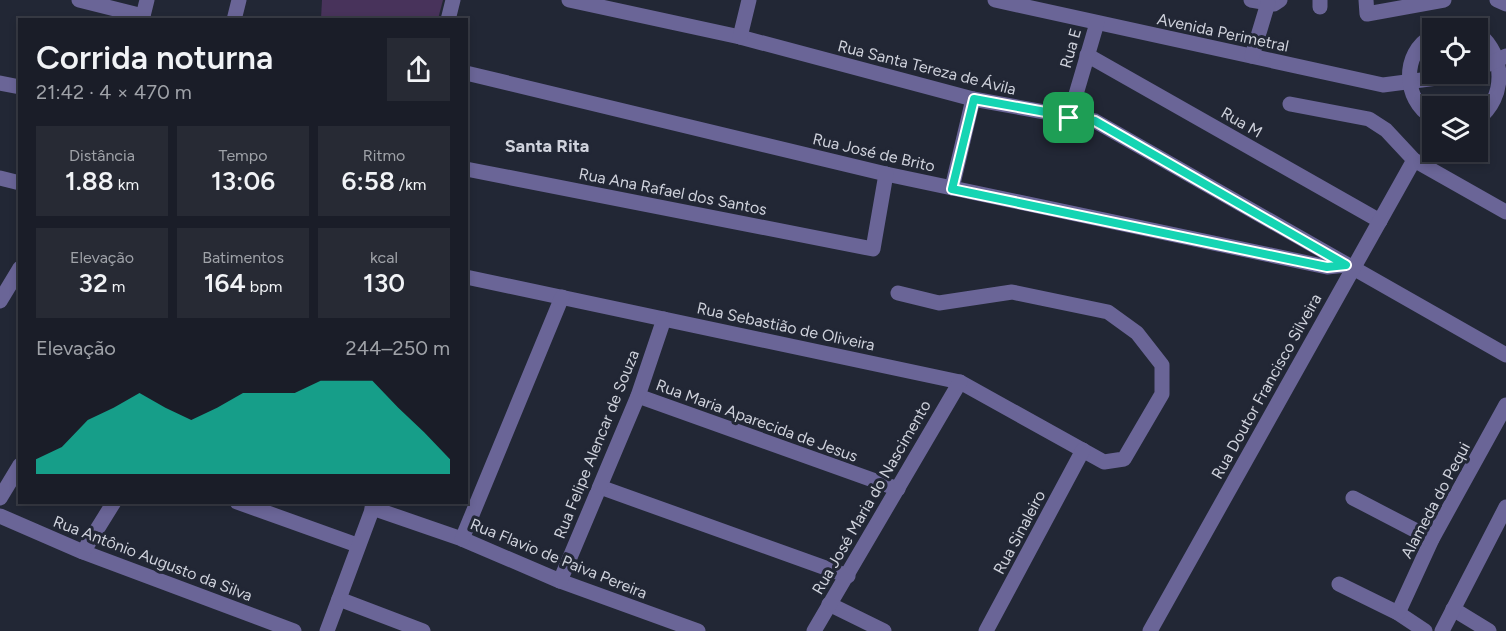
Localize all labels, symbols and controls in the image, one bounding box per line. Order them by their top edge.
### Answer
street label: Avenida Perimetral [1155,9,1290,56]
map controls [1422,18,1488,162]
button: locate [1422,18,1488,84]
street label: Rua E [1056,26,1085,70]
street label: Rua Santa Tereza de Ávila [836,36,1018,99]
text: Corrida noturna [36,38,273,77]
button: share [387,38,450,101]
text: 21:42 · 4 × 470 m [36,80,192,104]
pin [1043,92,1094,143]
button: layers [1422,96,1488,162]
icon: arrive [1052,101,1085,134]
street label: Rua M [1218,103,1266,142]
street label: Rua José de Brito [811,129,937,176]
district label: Santa Rita [505,135,589,157]
text: Distância [69,146,135,165]
text: Tempo [219,146,267,165]
text: Ritmo [363,146,405,165]
street label: Rua Ana Rafael dos Santos [577,164,768,219]
text: 1.88 [65,165,114,197]
text: 13:06 [211,165,275,197]
text: 6:58 [342,165,395,197]
text: km [114,175,139,194]
text: /km [395,175,426,194]
text: Elevação [70,248,134,267]
text: Batimentos [202,248,284,267]
text: kcal [370,248,398,267]
text: 32 [79,267,108,299]
text: 164 [204,267,246,299]
text: 130 [363,267,405,299]
text: m [108,277,125,296]
text: bpm [246,277,282,296]
street label: Rua Doutor Francisco Silveira [1207,290,1325,482]
street label: Rua Sebastião de Oliveira [695,298,877,355]
text: Elevação [36,336,116,360]
text: 244–250 m [346,336,450,360]
street label: Rua Felipe Alencar de Souza [550,347,643,541]
street label: Rua Maria Aparecida de Jesus [653,375,860,466]
street label: Rua José Maria do Nascimento [808,397,935,598]
street label: Alameda do Pequi [1397,439,1474,562]
street label: Rua Sinaleiro [989,487,1050,577]
street label: Rua Antônio Augusto da Silva [51,512,255,605]
street label: Rua Flavio de Paiva Pereira [468,514,650,603]

